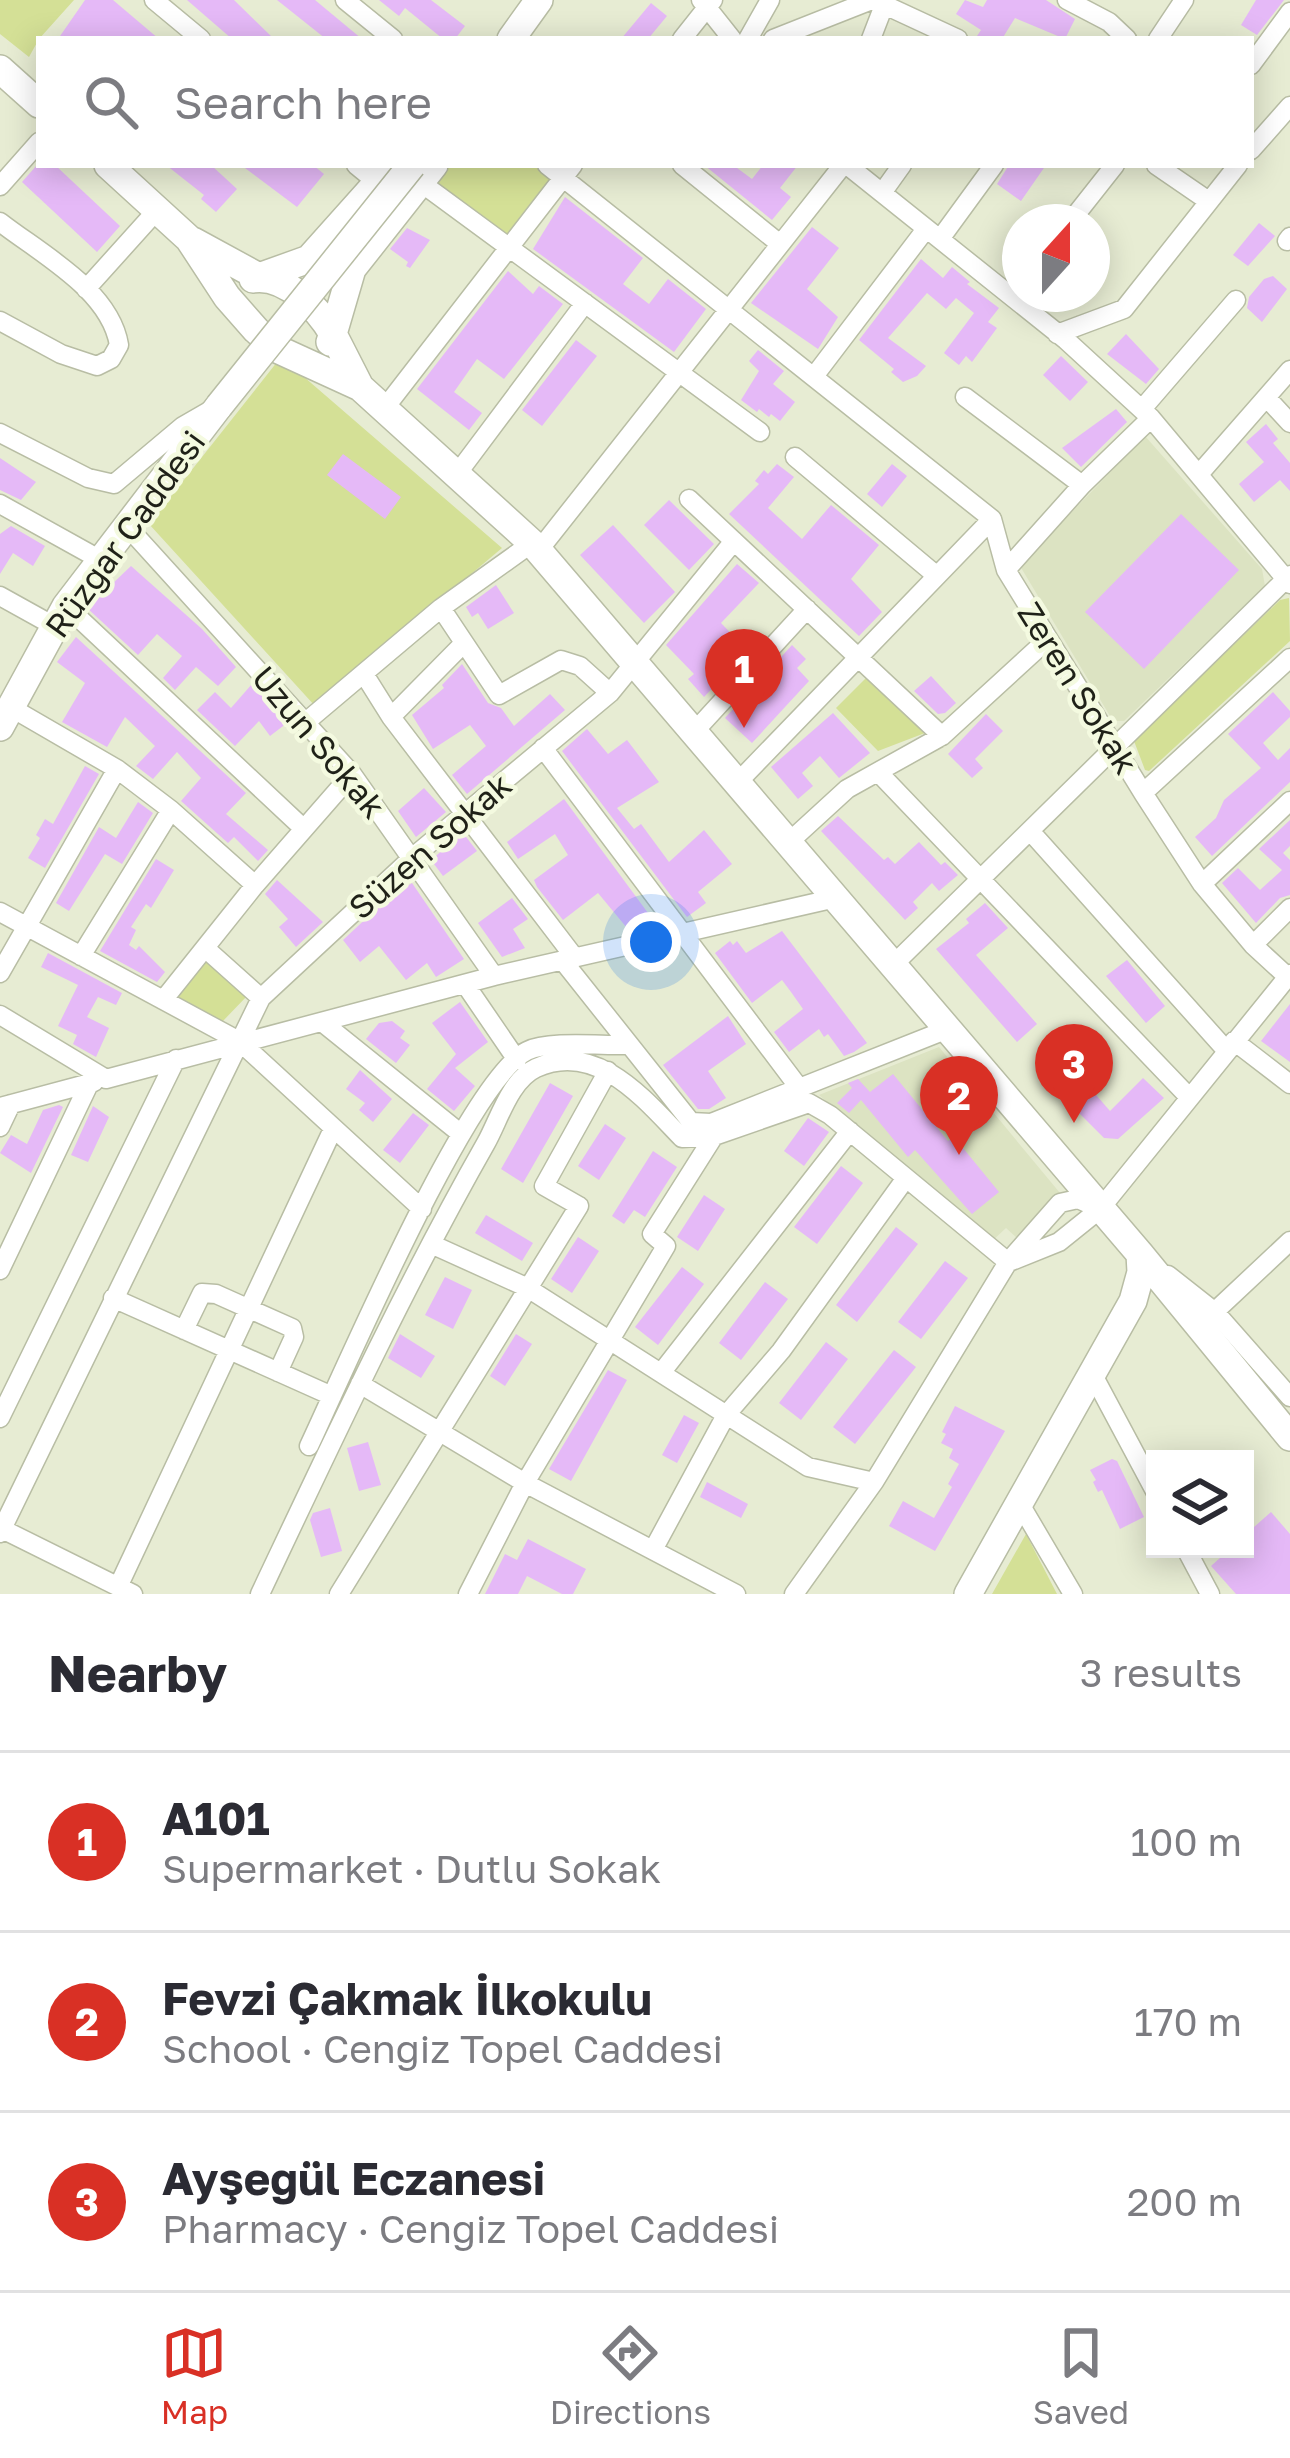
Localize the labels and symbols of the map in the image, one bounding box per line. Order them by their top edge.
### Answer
north arrow [1002,204,1110,312]
street label: Rüzgar Caddesi [37,423,213,645]
street label: Zeren Sokak [1010,595,1147,781]
pin: 1 [705,629,783,728]
street label: Uzun Sokak [245,658,394,825]
street label: Süzen Sokak [341,765,519,927]
your location [621,912,681,972]
pin: 3 [1035,1024,1113,1123]
pin: 2 [920,1056,998,1155]

